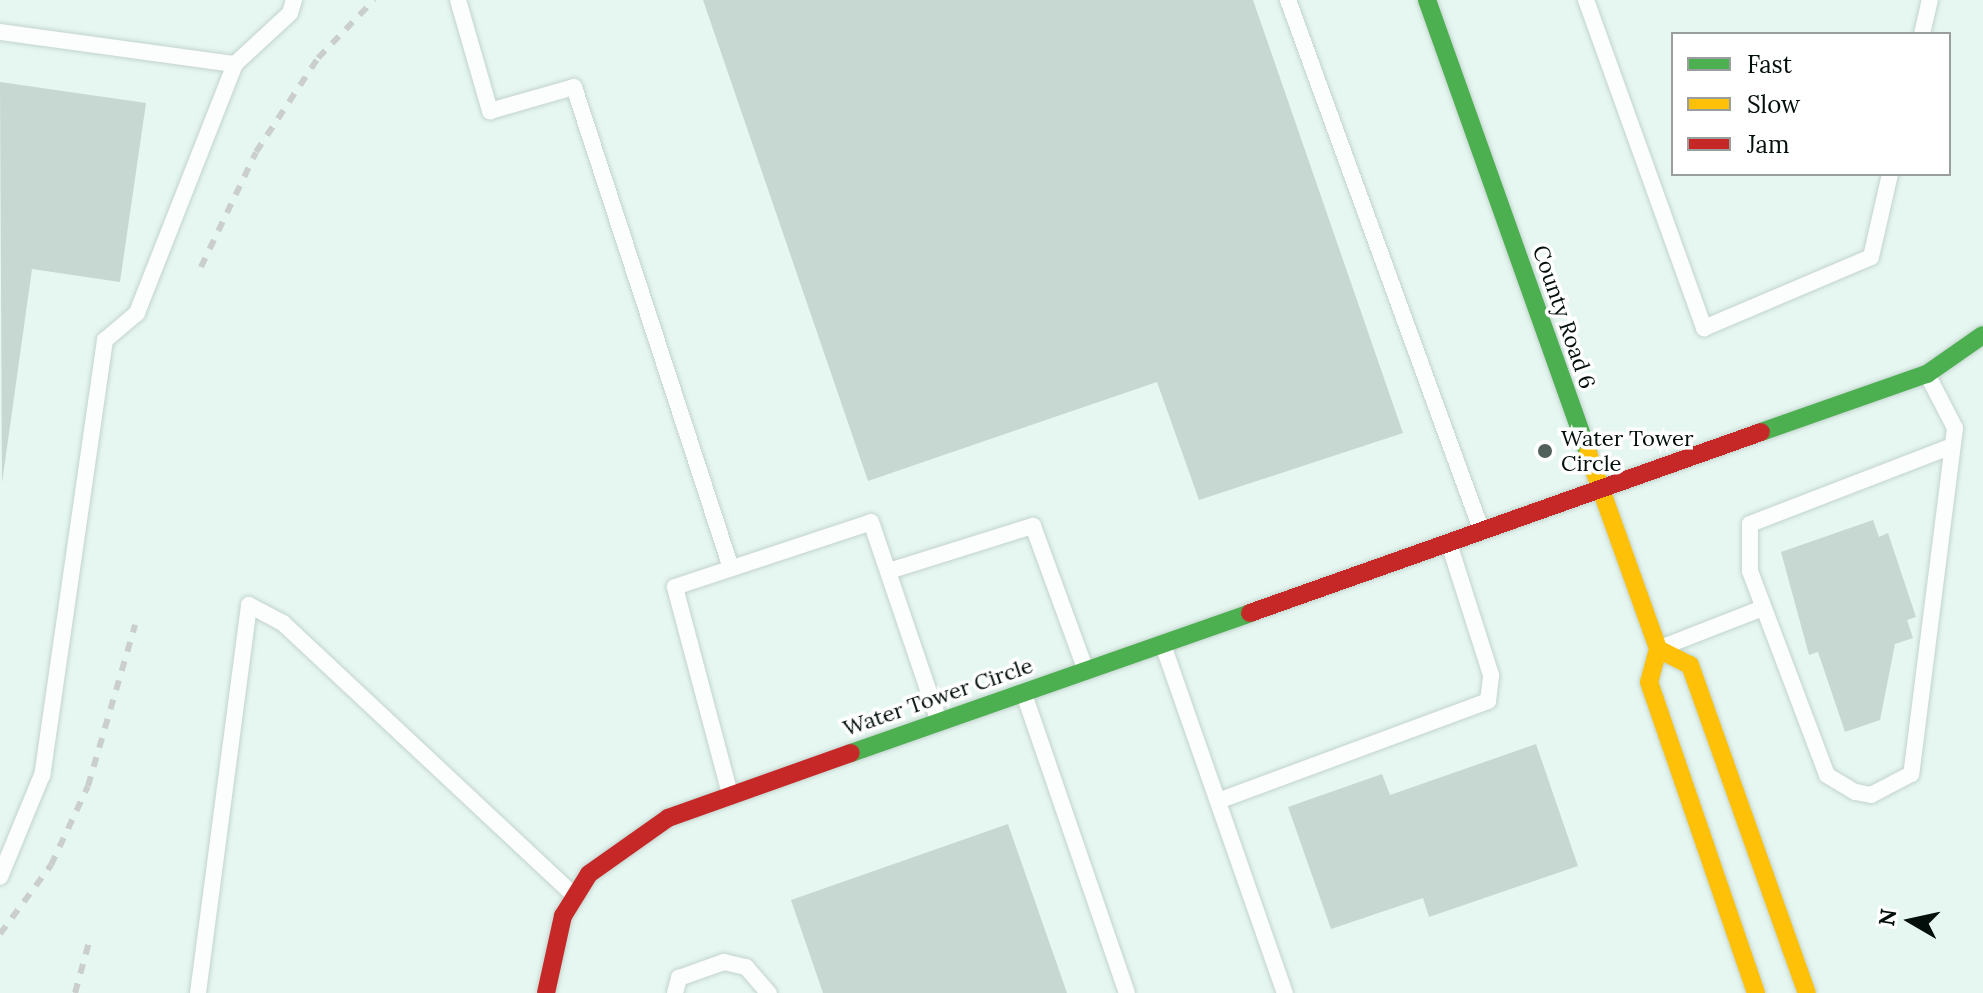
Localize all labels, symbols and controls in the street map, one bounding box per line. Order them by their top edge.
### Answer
legend [1671,32,1951,176]
text: Fast [1747,49,1792,80]
text: Slow [1747,89,1800,120]
text: Jam [1747,129,1789,160]
street label: County Road 6 [1527,242,1601,392]
place label: Water Tower Circle [1561,425,1693,476]
marker: Water Tower Circle [1536,442,1554,460]
street label: Water Tower Circle [840,652,1036,742]
north arrow [1871,881,1951,961]
text: N [1872,907,1902,928]

